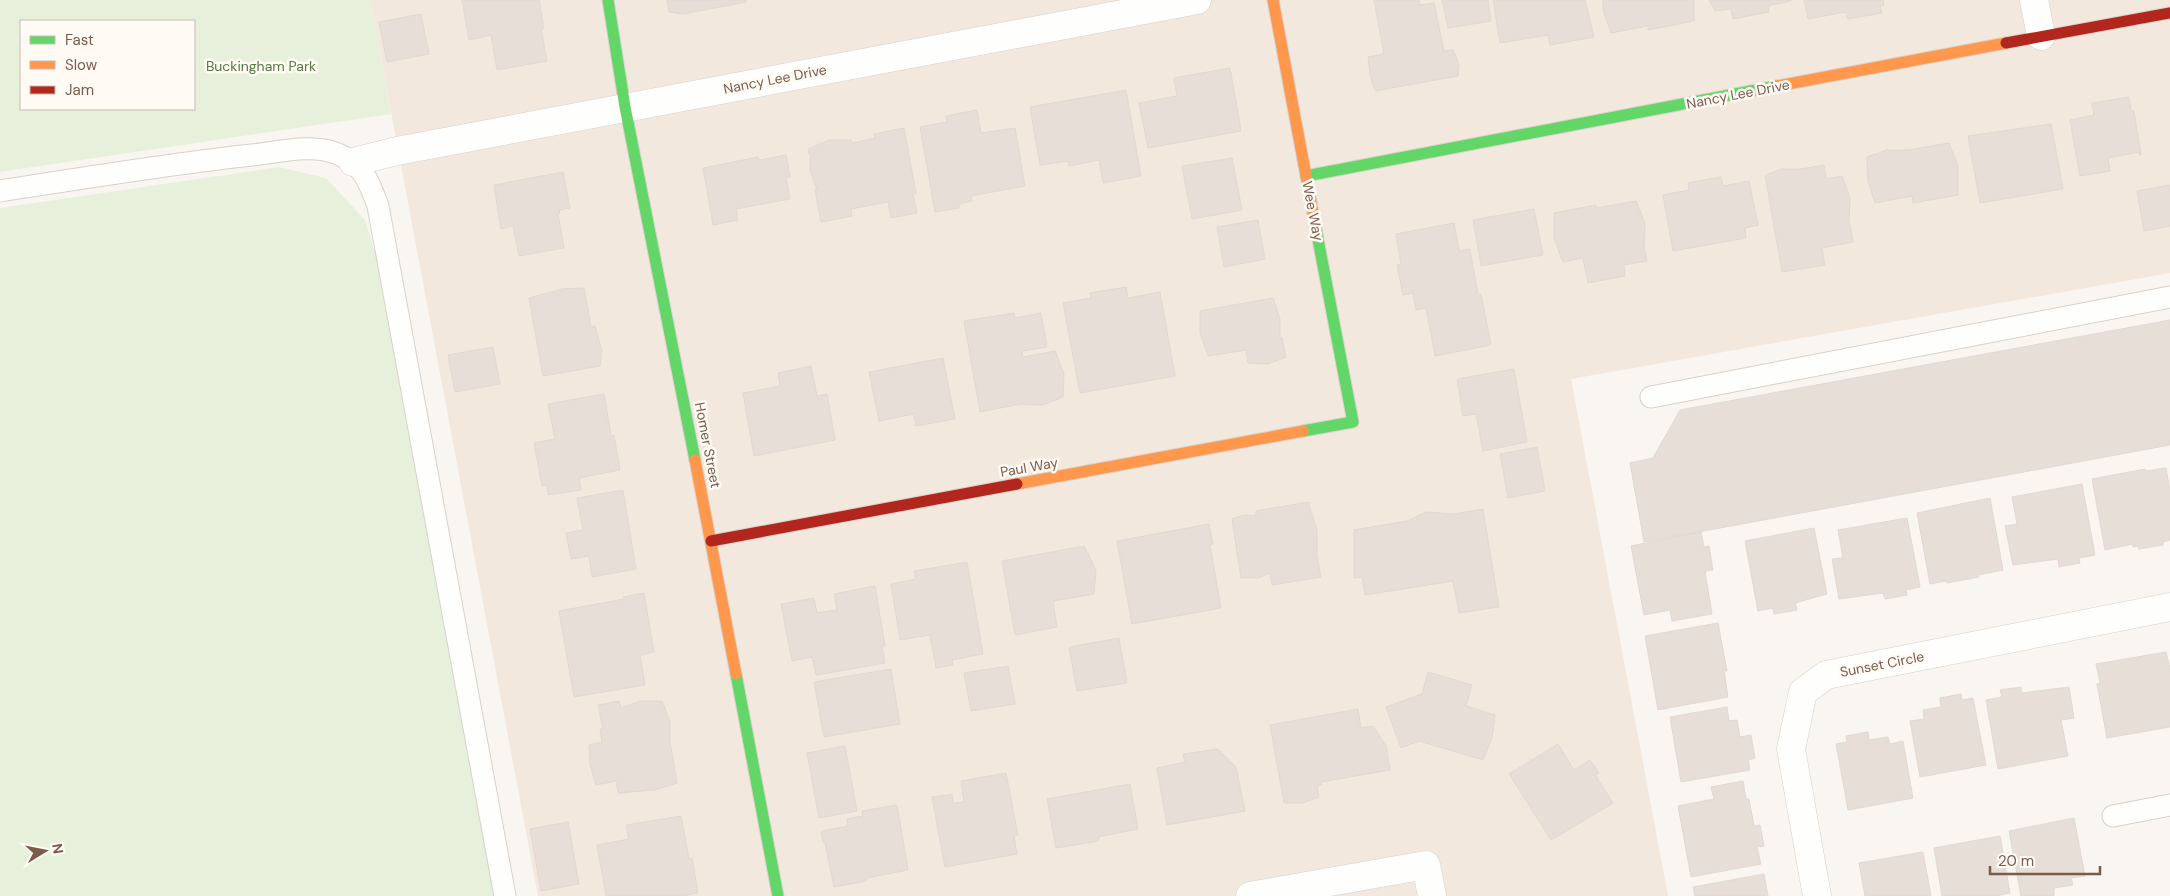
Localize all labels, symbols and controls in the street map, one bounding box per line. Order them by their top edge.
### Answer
legend [20,20,195,110]
text: Fast [65,30,94,50]
text: Slow [65,55,98,75]
park label: Buckingham Park [206,57,316,75]
street label: Nancy Lee Drive [722,60,828,98]
street label: Nancy Lee Drive [1685,75,1791,113]
text: Jam [65,80,94,100]
street label: Wee Way [1298,180,1328,243]
street label: Homer Street [691,401,725,489]
street label: Paul Way [999,453,1059,481]
street label: Sunset Circle [1838,647,1926,681]
north arrow [20,826,70,876]
text: N [48,842,68,855]
scale bar [1990,844,2100,876]
text: 20 m [1998,851,2034,871]

